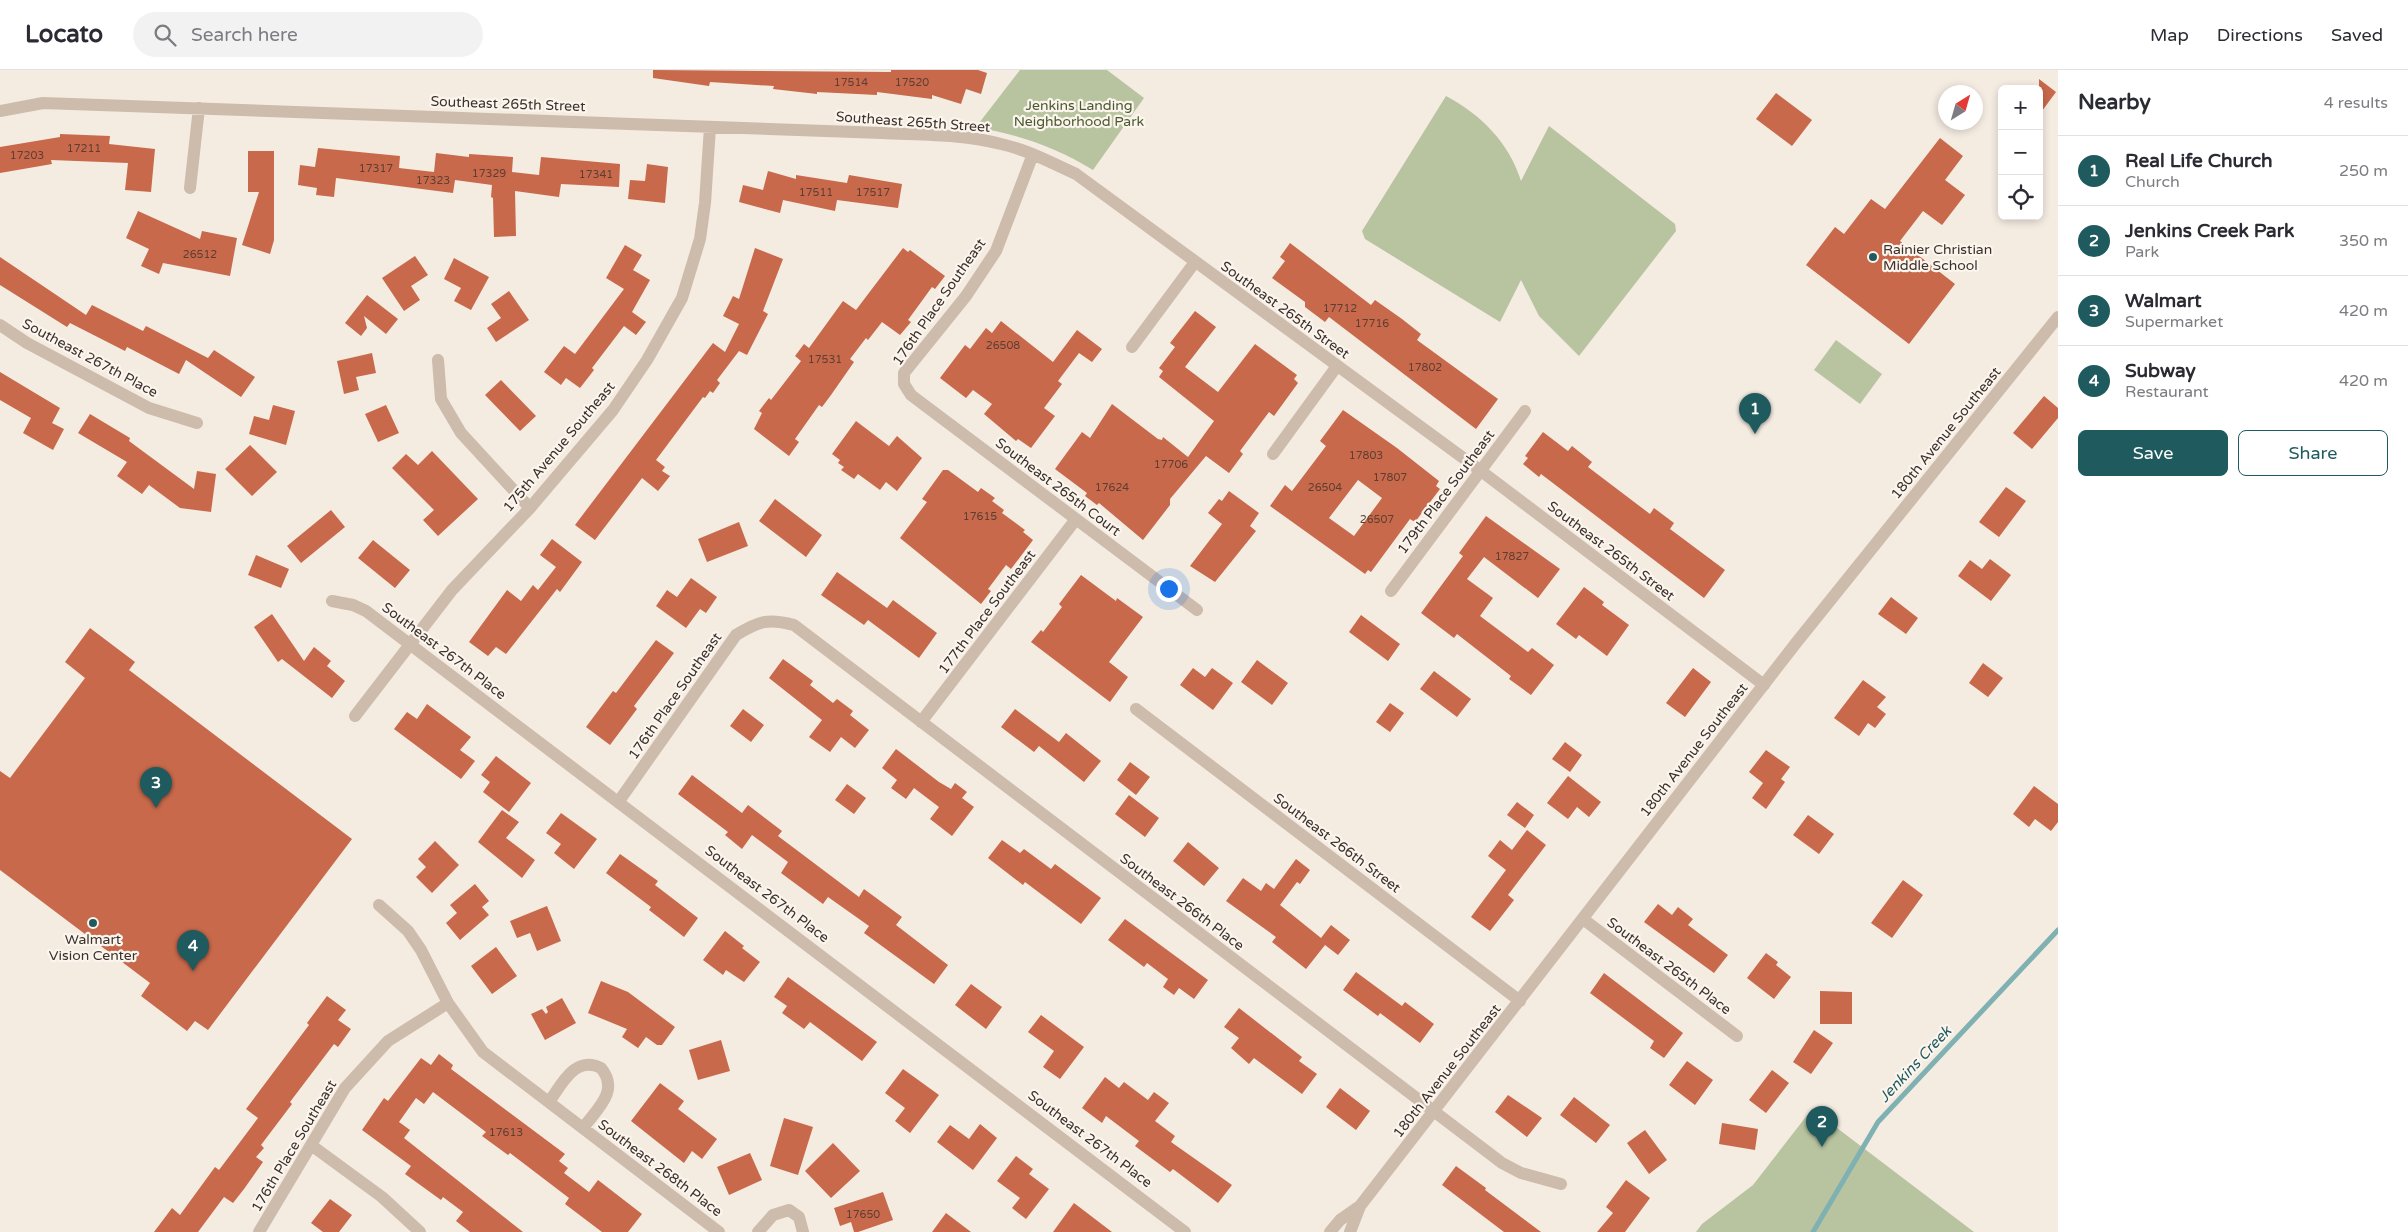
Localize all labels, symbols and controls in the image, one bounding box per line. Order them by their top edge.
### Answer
search box [133,12,483,57]
text: Locato [25,20,103,49]
icon: search [151,21,179,49]
text: Search here [191,24,298,46]
text: Map [2150,24,2189,46]
text: Directions [2217,24,2303,46]
text: Saved [2331,24,2383,46]
house number: 17514 [834,76,868,89]
house number: 17520 [895,76,929,89]
north arrow [1938,85,1983,130]
map controls [1998,85,2043,220]
button: + [1998,85,2043,130]
text: Nearby [2078,90,2151,115]
street label: Southeast 265th Street [430,93,586,115]
text: 4 results [2324,93,2388,113]
park label: Jenkins Landing Neighborhood Park [1014,97,1145,130]
street label: Southeast 265th Street [835,108,991,136]
button: − [1998,130,2043,175]
house number: 17211 [67,142,101,155]
house number: 17203 [10,149,44,162]
text: Real Life Church [2125,150,2273,172]
text: 1 [2089,161,2099,181]
text: 250 m [2339,161,2388,181]
house number: 17317 [359,162,393,175]
house number: 17329 [472,167,506,180]
house number: 17341 [579,168,613,181]
text: Church [2125,172,2180,192]
house number: 17323 [416,174,450,187]
button: locate [1998,175,2043,220]
house number: 17511 [799,186,833,199]
house number: 17517 [856,186,890,199]
text: Jenkins Creek Park [2125,220,2294,242]
text: 2 [2089,231,2099,251]
text: 350 m [2339,231,2388,251]
street label: 176th Place Southeast [889,235,990,369]
place label: Rainier Christian Middle School [1883,241,1992,274]
text: Park [2125,242,2159,262]
house number: 26512 [183,248,217,261]
marker: Rainier Christian Middle School [1867,251,1879,263]
street label: Southeast 265th Street [1217,258,1353,363]
text: Walmart [2125,290,2202,312]
text: 3 [2089,301,2099,321]
text: 420 m [2339,301,2388,321]
house number: 17712 [1323,302,1357,315]
text: Supermarket [2125,312,2223,332]
street label: Southeast 267th Place [19,315,161,401]
house number: 17716 [1355,317,1389,330]
house number: 26508 [986,339,1020,352]
house number: 17531 [808,353,842,366]
text: Subway [2125,360,2196,382]
house number: 17802 [1408,361,1442,374]
street label: 180th Avenue Southeast [1887,363,2005,502]
text: 4 [2089,371,2099,391]
text: 420 m [2339,371,2388,391]
street label: 175th Avenue Southeast [499,378,619,516]
text: Restaurant [2125,382,2209,402]
pin: 1 [1739,393,1771,434]
street label: 179th Place Southeast [1394,426,1499,557]
button: Save [2078,430,2228,476]
button: Share [2238,430,2388,476]
street label: Southeast 265th Court [992,434,1124,540]
house number: 17803 [1349,449,1383,462]
house number: 17706 [1154,458,1188,471]
house number: 17807 [1373,471,1407,484]
house number: 17624 [1095,481,1129,494]
house number: 26504 [1308,481,1342,494]
street label: Southeast 265th Street [1544,498,1678,605]
house number: 17615 [963,510,997,523]
house number: 26507 [1360,513,1394,526]
street label: 177th Place Southeast [935,546,1040,677]
house number: 17827 [1495,550,1529,563]
your location [1156,576,1182,602]
street label: Southeast 267th Place [379,599,509,703]
street label: 176th Place Southeast [625,629,726,763]
street label: 180th Avenue Southeast [1637,679,1752,820]
pin: 3 [140,767,172,808]
street label: Southeast 266th Street [1270,790,1404,897]
street label: Southeast 267th Place [702,842,832,946]
street label: Southeast 266th Place [1117,850,1247,954]
street label: Southeast 265th Place [1604,914,1734,1018]
marker: Walmart Vision Center [87,917,99,929]
pin: 4 [177,930,209,971]
place label: Walmart Vision Center [49,931,138,964]
street label: 180th Avenue Southeast [1390,1000,1505,1141]
water label: Jenkins Creek [1875,1021,1956,1106]
street label: 176th Place Southeast [248,1076,340,1215]
street label: Southeast 267th Place [1025,1087,1155,1191]
pin: 2 [1806,1106,1838,1147]
street label: Southeast 268th Place [595,1116,725,1220]
house number: 17613 [489,1126,523,1139]
house number: 17650 [846,1208,880,1221]

